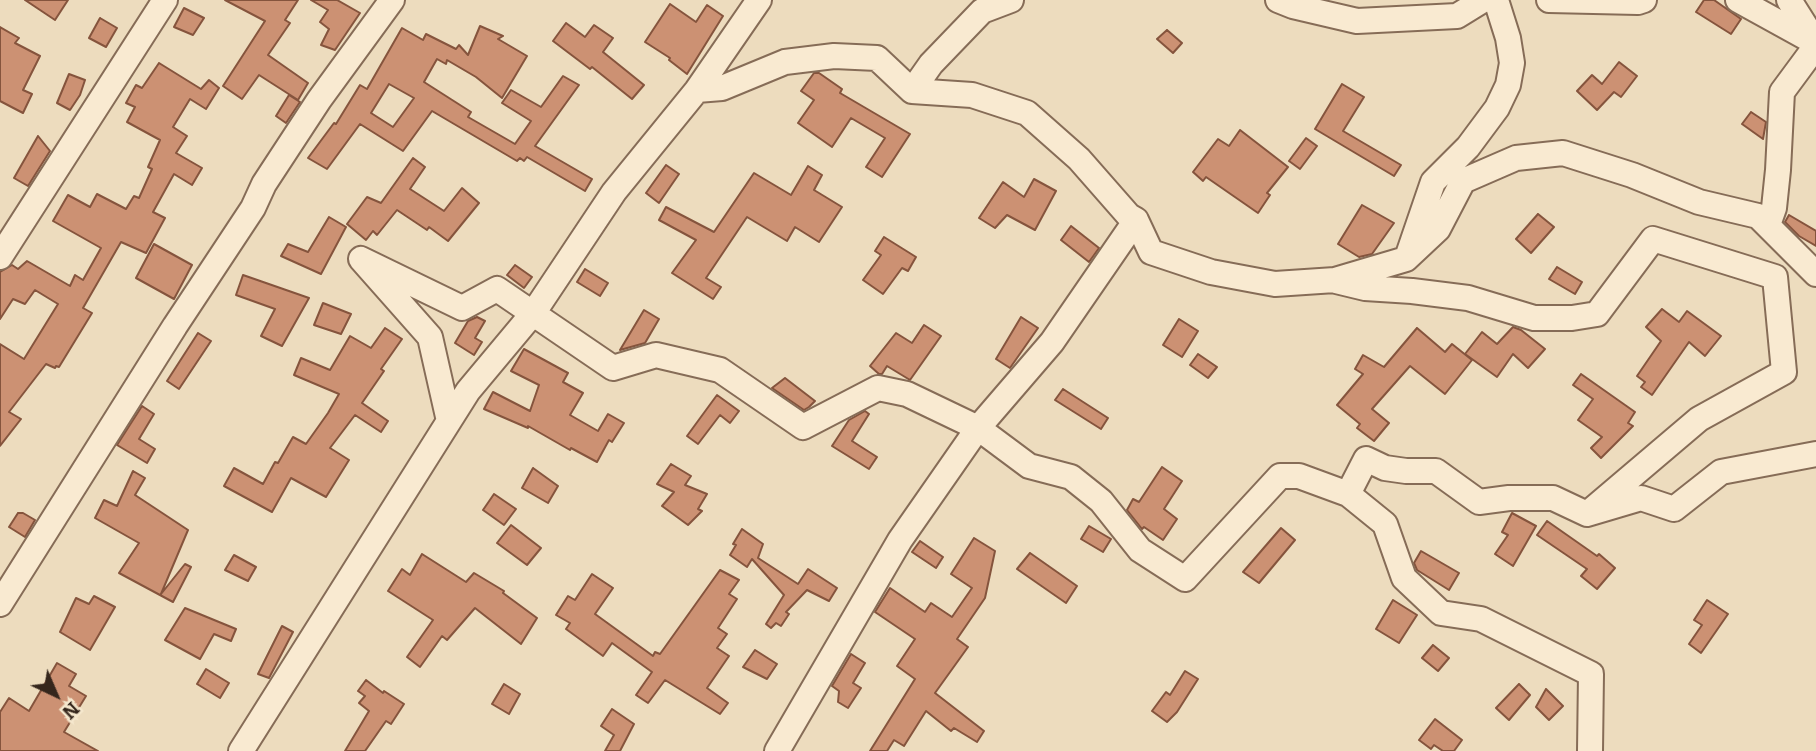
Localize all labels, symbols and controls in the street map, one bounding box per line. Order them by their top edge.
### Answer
north arrow [21,660,91,730]
text: N [58,697,84,724]

